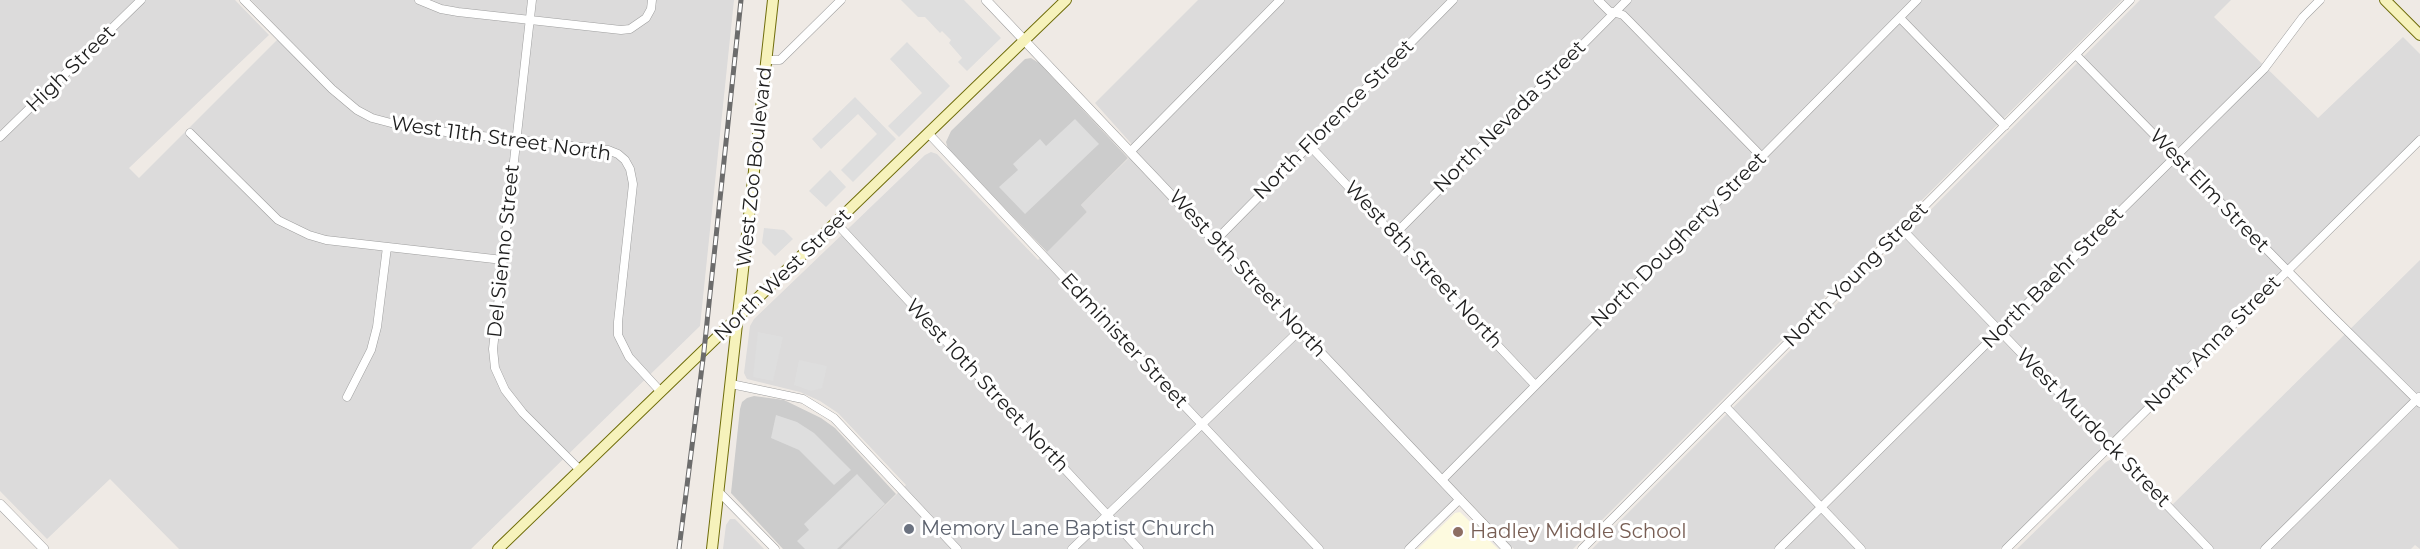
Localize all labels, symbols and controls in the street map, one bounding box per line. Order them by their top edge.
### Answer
street label: High Street [21,21,121,117]
street label: North Florence Street [1249,35,1419,205]
street label: North Nevada Street [1429,36,1591,198]
street label: West Zoo Boulevard [733,66,777,268]
street label: West 11th Street North [389,112,613,166]
street label: West Elm Street [2144,124,2274,258]
street label: North Dougherty Street [1586,147,1772,333]
street label: Del Sienno Street [483,163,525,339]
street label: West 8th Street North [1339,176,1507,354]
street label: West 9th Street North [1163,185,1331,363]
street label: North Young Street [1779,198,1933,352]
street label: North Baehr Street [1977,202,2129,354]
street label: North West Street [710,204,856,346]
street label: Edminister Street [1055,269,1193,413]
street label: North Anna Street [2140,271,2286,417]
street label: West 10th Street North [900,294,1074,478]
street label: West Murdock Street [2011,344,2175,512]
place label: Memory Lane Baptist Church [921,517,1215,541]
place label: Hadley Middle School [1470,520,1687,544]
marker: Memory Lane Baptist Church [902,522,916,536]
marker: Hadley Middle School [1451,525,1465,539]

